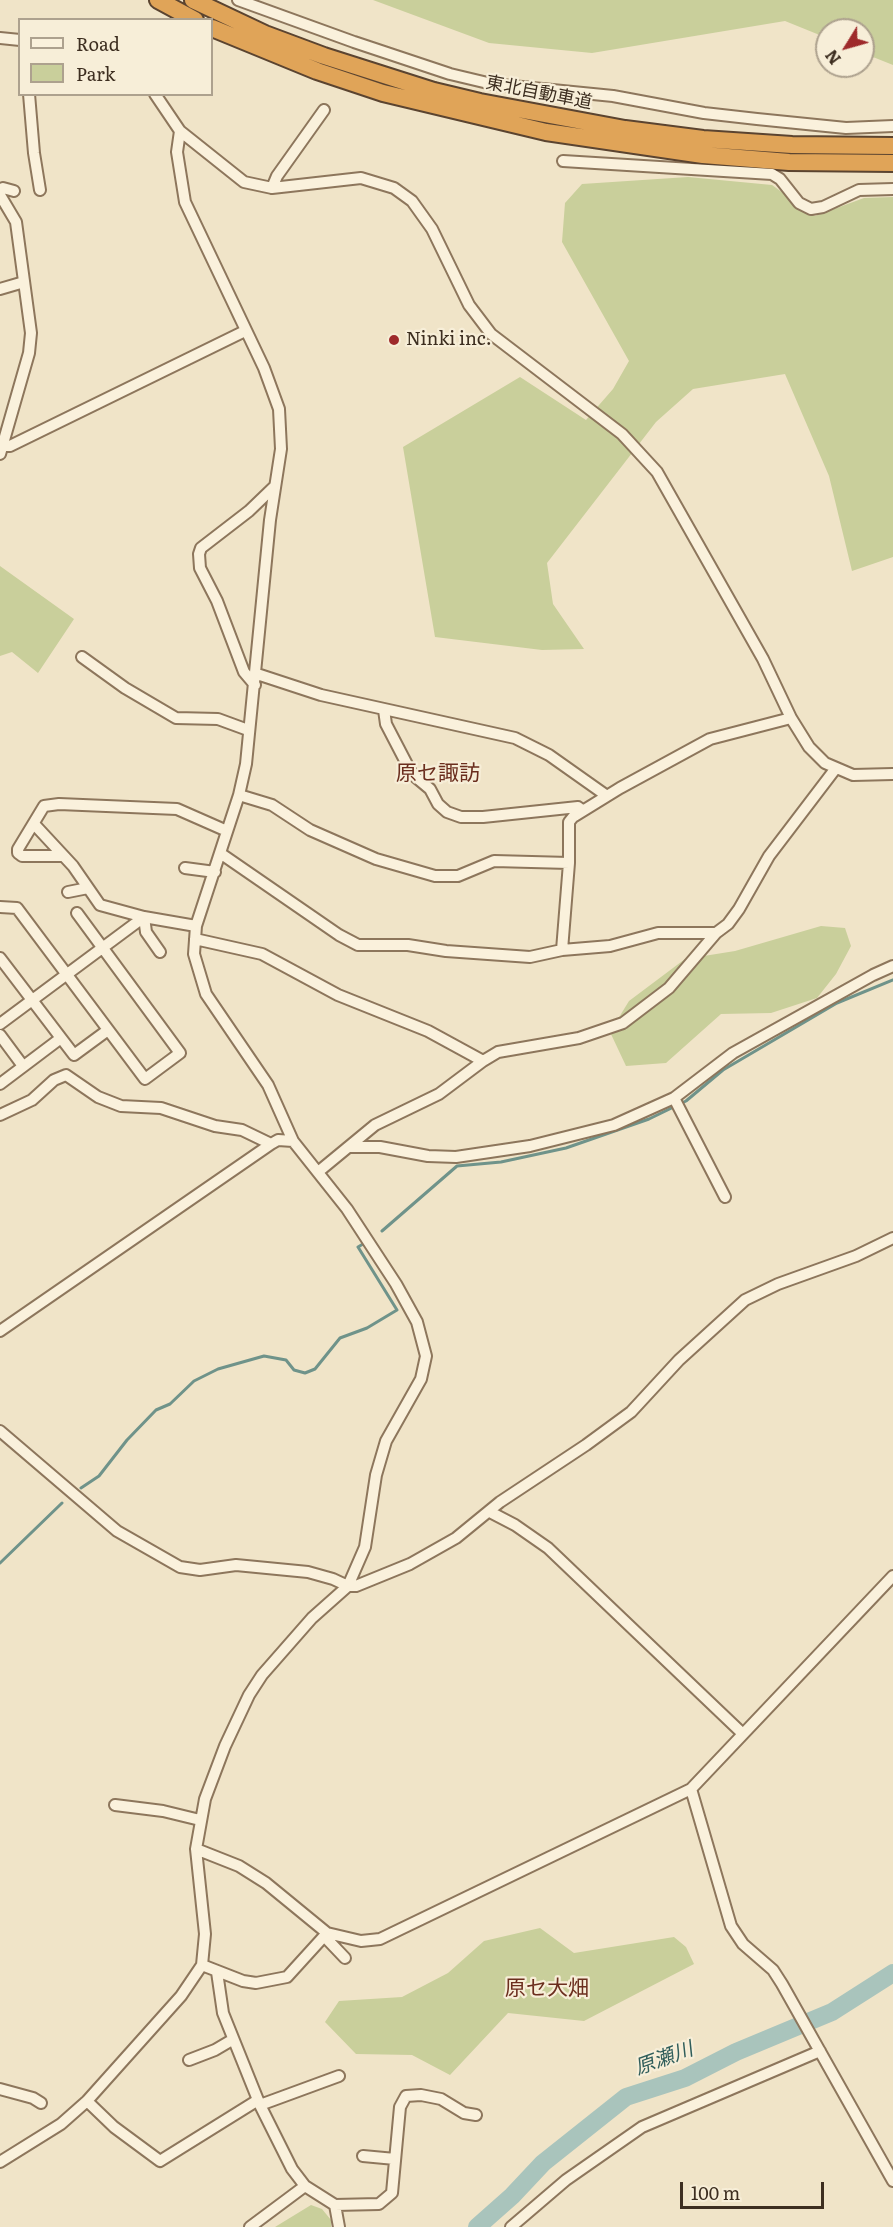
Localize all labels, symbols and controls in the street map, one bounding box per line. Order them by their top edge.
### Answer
legend [18,18,213,96]
north arrow [815,18,875,78]
text: Road [76,30,120,57]
text: N [819,45,846,70]
text: Park [76,60,115,87]
street label: 東北自動車道 [484,72,594,114]
place label: Ninki inc. [406,329,492,351]
marker: Ninki inc. [387,333,401,347]
district label: 原セ諏訪 [396,761,480,787]
district label: 原セ大畑 [505,1976,589,2002]
water label: 原瀬川 [632,2037,696,2081]
scale bar [683,2170,827,2208]
text: 100 m [691,2179,740,2206]

